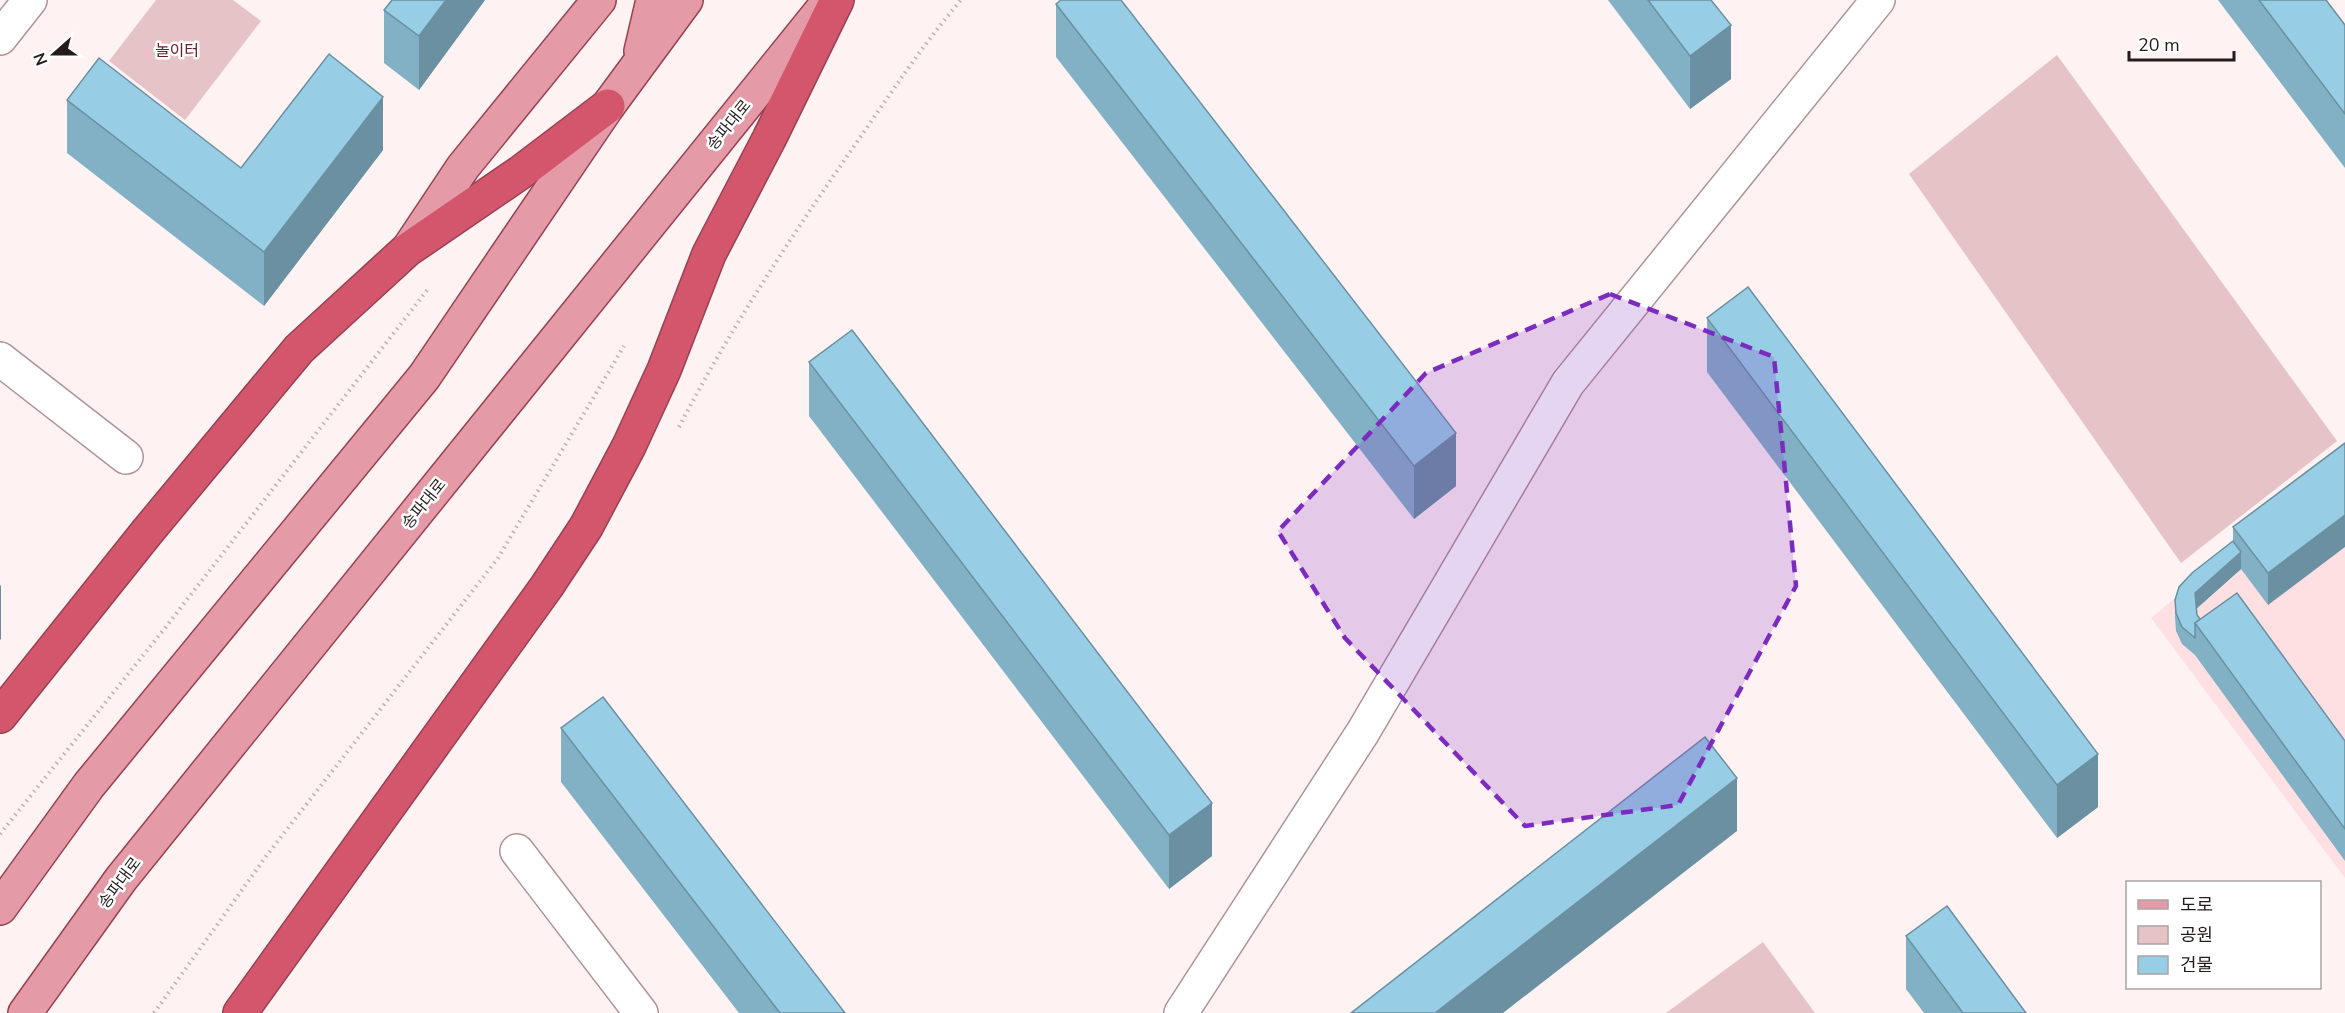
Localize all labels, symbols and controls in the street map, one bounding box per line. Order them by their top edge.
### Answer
north arrow [24,24,84,84]
scale bar [2129,24,2234,62]
text: 20 m [2138,33,2180,57]
park label: 놀이터 [155,40,199,62]
text: N [29,49,53,69]
street label: 송파대로 [702,95,756,155]
street label: 송파대로 [397,474,451,534]
street label: 송파대로 [93,853,147,913]
legend [2126,881,2321,989]
text: 도로 [2180,893,2213,917]
text: 공원 [2180,923,2213,947]
text: 건물 [2180,953,2213,977]

